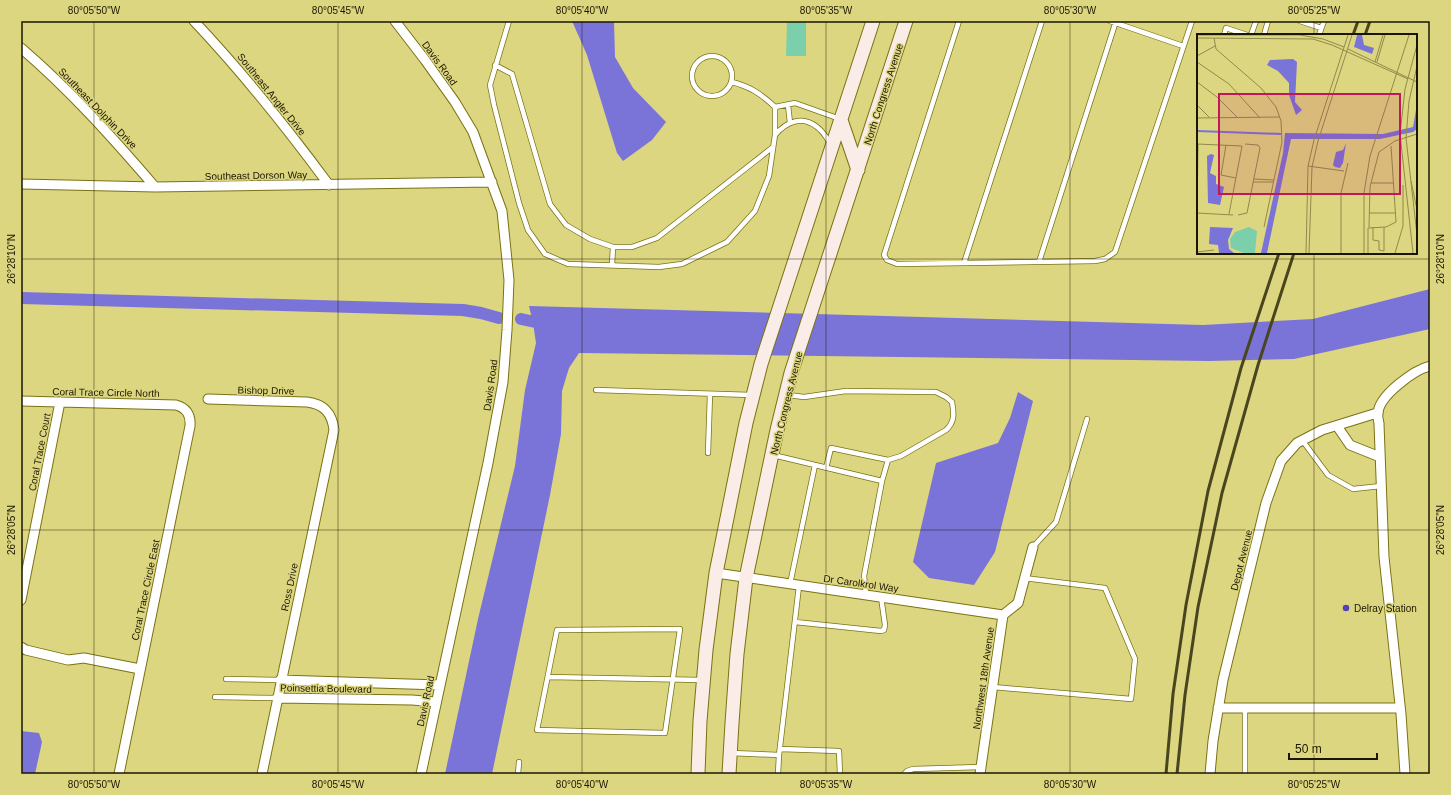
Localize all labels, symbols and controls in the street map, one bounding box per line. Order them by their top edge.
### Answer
text: 80°05'50"W [68,5,121,16]
text: 80°05'45"W [312,5,365,16]
text: 80°05'40"W [556,5,609,16]
text: 80°05'35"W [800,5,853,16]
text: 80°05'30"W [1044,5,1097,16]
text: 80°05'25"W [1288,5,1341,16]
inset map [1197,34,1417,254]
street label: Davis Road [420,39,459,87]
street label: North Congress Avenue [862,42,905,146]
street label: Southeast Angler Drive [235,51,308,138]
street label: Southeast Dolphin Drive [56,66,139,151]
street label: Southeast Dorson Way [205,169,307,182]
text: 26°28'10"N [6,234,17,284]
text: 26°28'10"N [1435,234,1446,284]
street label: North Congress Avenue [768,350,805,456]
street label: Davis Road [481,359,500,411]
street label: Bishop Drive [238,385,295,397]
street label: Coral Trace Circle North [52,386,160,399]
street label: Coral Trace Court [27,412,52,492]
text: 26°28'05"N [6,505,17,555]
text: 26°28'05"N [1435,505,1446,555]
street label: Depot Avenue [1229,528,1255,592]
street label: Coral Trace Circle East [129,538,162,642]
street label: Ross Drive [279,562,300,612]
street label: Dr Carolkrol Way [823,573,899,594]
marker: Delray Station [1341,603,1351,613]
place label: Delray Station [1354,603,1417,614]
street label: Northwest 18th Avenue [971,626,996,730]
street label: Davis Road [415,675,436,728]
street label: Poinsettia Boulevard [280,682,372,695]
scale bar [1289,735,1377,761]
text: 50 m [1295,742,1322,756]
text: 80°05'50"W [68,779,121,790]
text: 80°05'45"W [312,779,365,790]
text: 80°05'40"W [556,779,609,790]
text: 80°05'35"W [800,779,853,790]
text: 80°05'30"W [1044,779,1097,790]
text: 80°05'25"W [1288,779,1341,790]

